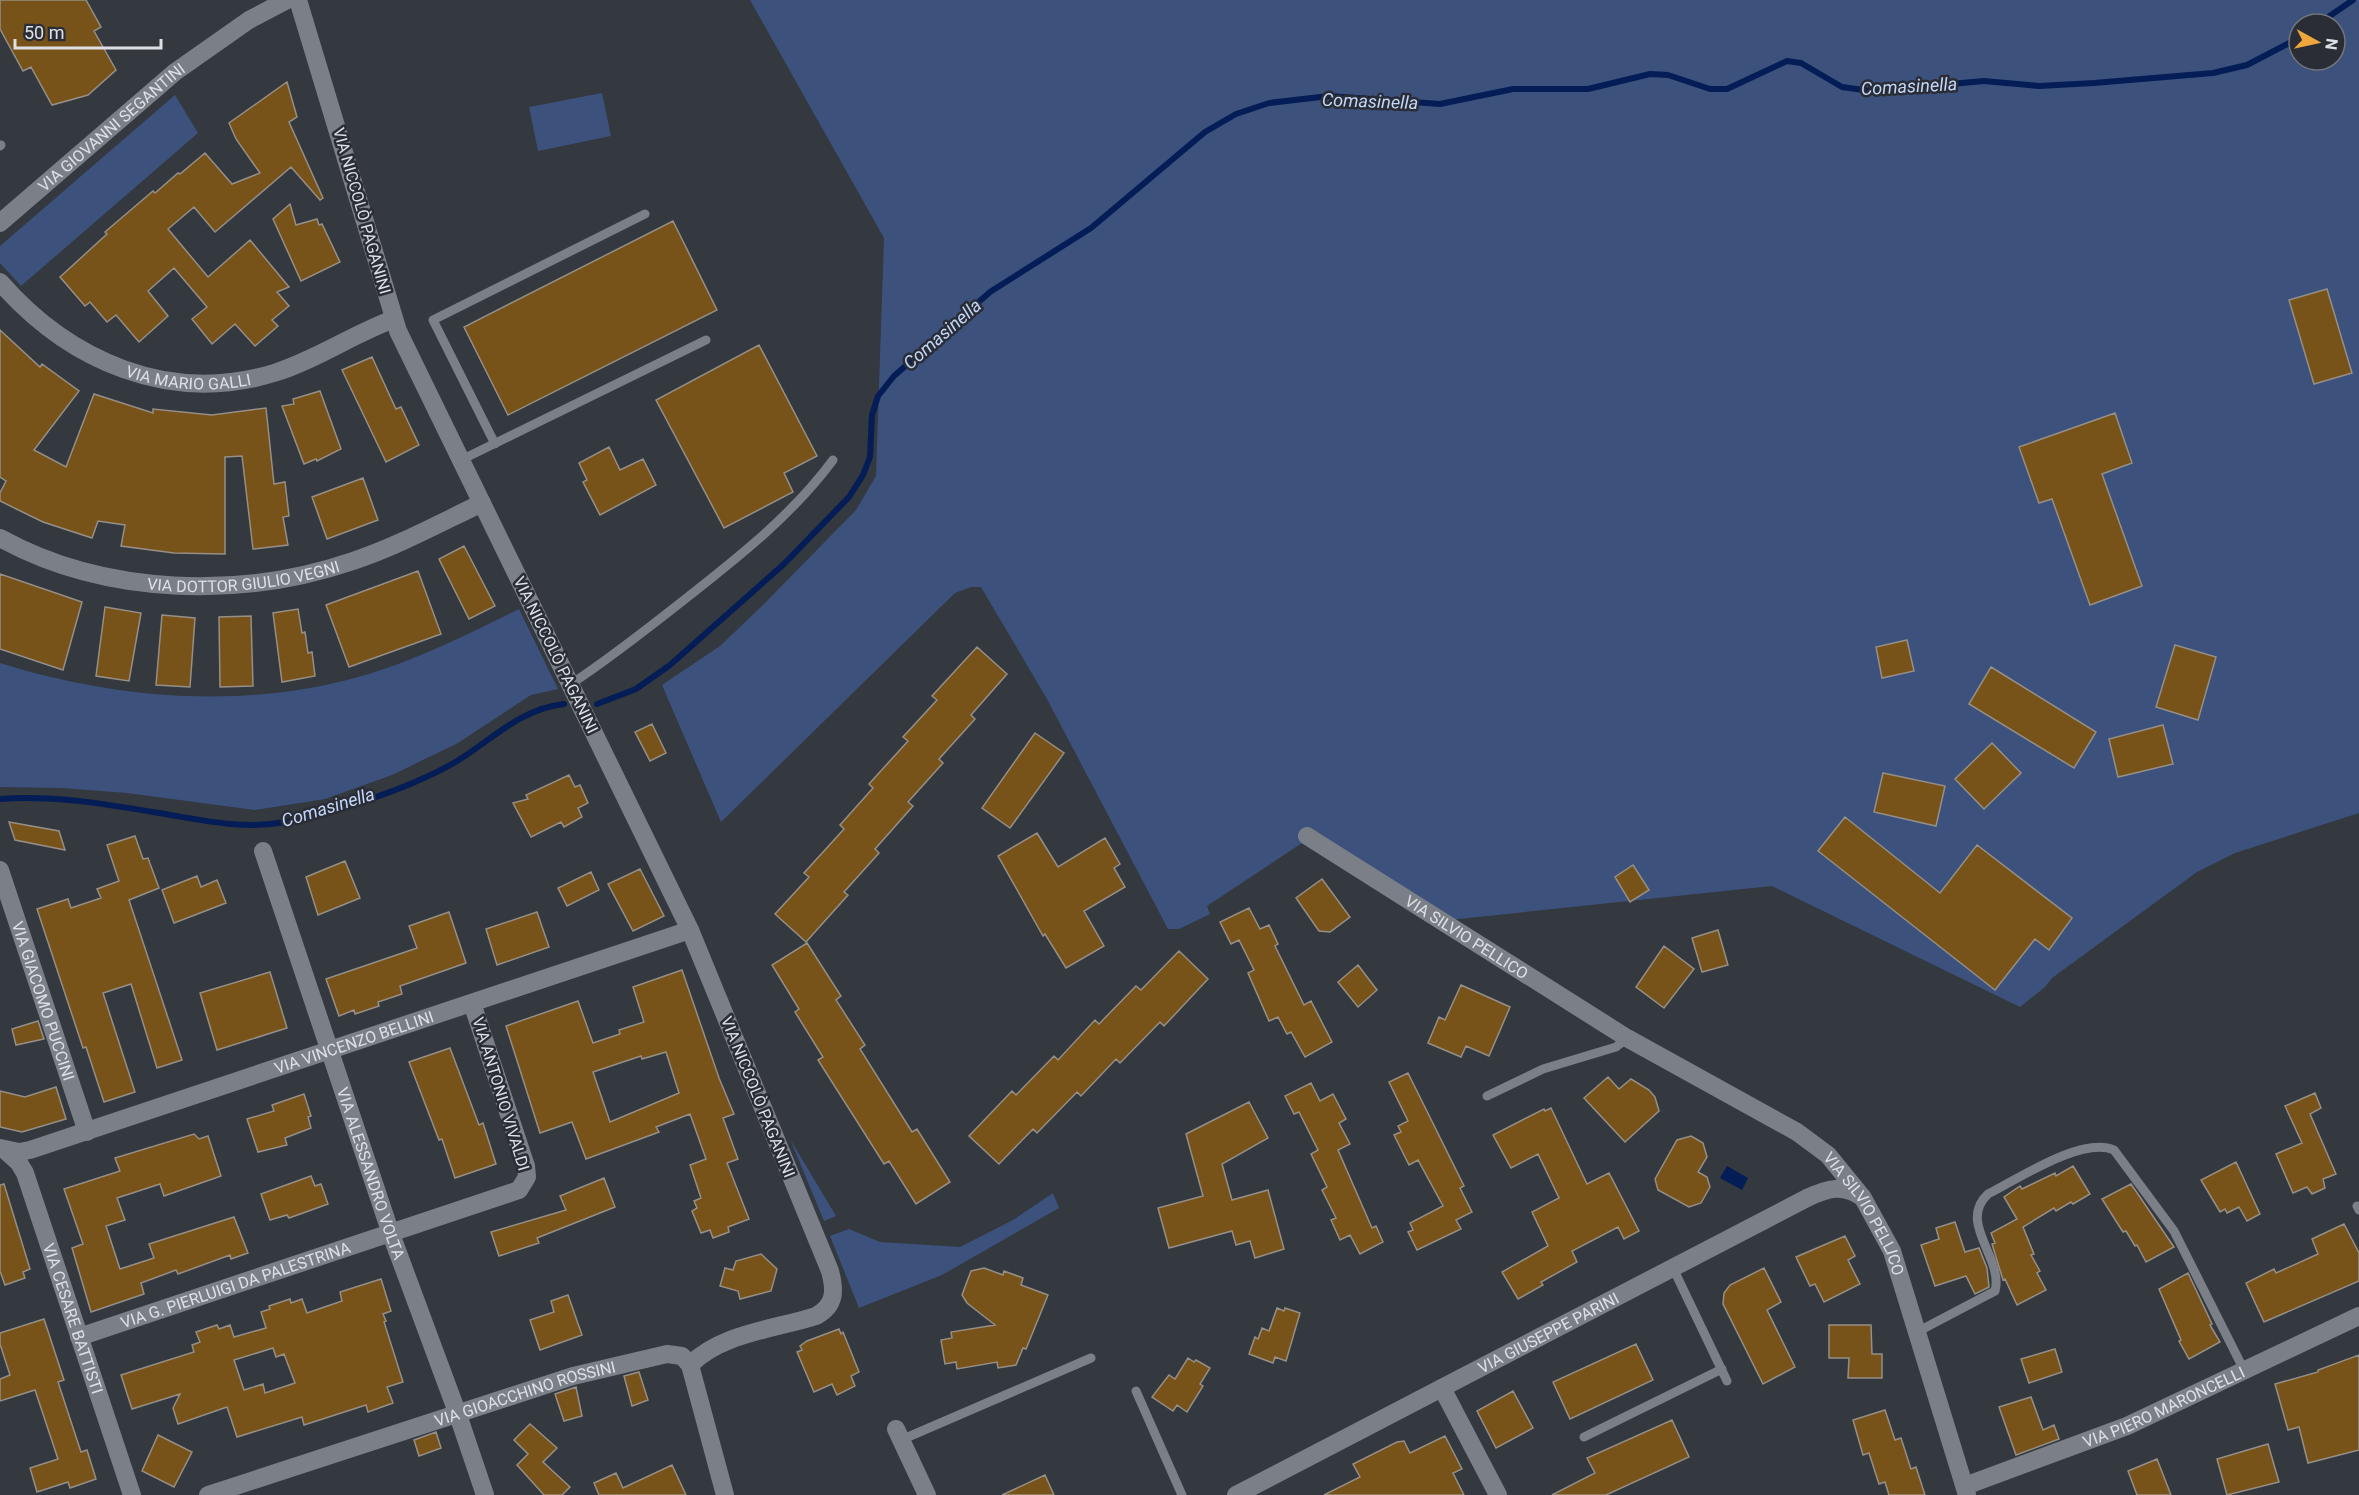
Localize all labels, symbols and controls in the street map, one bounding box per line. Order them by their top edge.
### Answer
scale bar [15,12,160,50]
north arrow [2287,12,2347,72]
text: 50 m [24,22,64,43]
text: N [2321,37,2342,51]
street label: VIA GIOVANNI SEGANTINI [34,59,188,195]
water label: Comasinella [1860,73,1958,99]
water label: Comasinella [1322,89,1418,113]
street label: VIA NICCOLÒ PAGANINI [329,125,396,296]
water label: Comasinella [899,294,985,374]
street label: VIA MARIO GALLI [124,361,252,393]
street label: VIA DOTTOR GIULIO VEGNI [146,556,342,596]
street label: VIA NICCOLÒ PAGANINI [510,573,603,736]
water label: Comasinella [279,783,377,831]
street label: VIA SILVIO PELLICO [1402,891,1532,983]
street label: VIA GIACOMO PUCCINI [8,919,79,1083]
street label: VIA VINCENZO BELLINI [272,1007,436,1077]
street label: VIA NICCOLÒ PAGANINI [717,1013,800,1180]
street label: VIA ANTONIO VIVALDI [469,1015,533,1173]
street label: VIA ALESSANDRO VOLTA [333,1085,409,1263]
street label: VIA SILVIO PELLICO [1820,1148,1908,1278]
street label: VIA G. PIERLUIGI DA PALESTRINA [118,1237,353,1332]
street label: VIA CESARE BATTISTI [39,1241,107,1396]
street label: VIA GIUSEPPE PARINI [1475,1288,1622,1377]
street label: VIA GIOACCHINO ROSSINI [432,1357,617,1430]
street label: VIA PIERO MARONCELLI [2080,1362,2248,1451]

